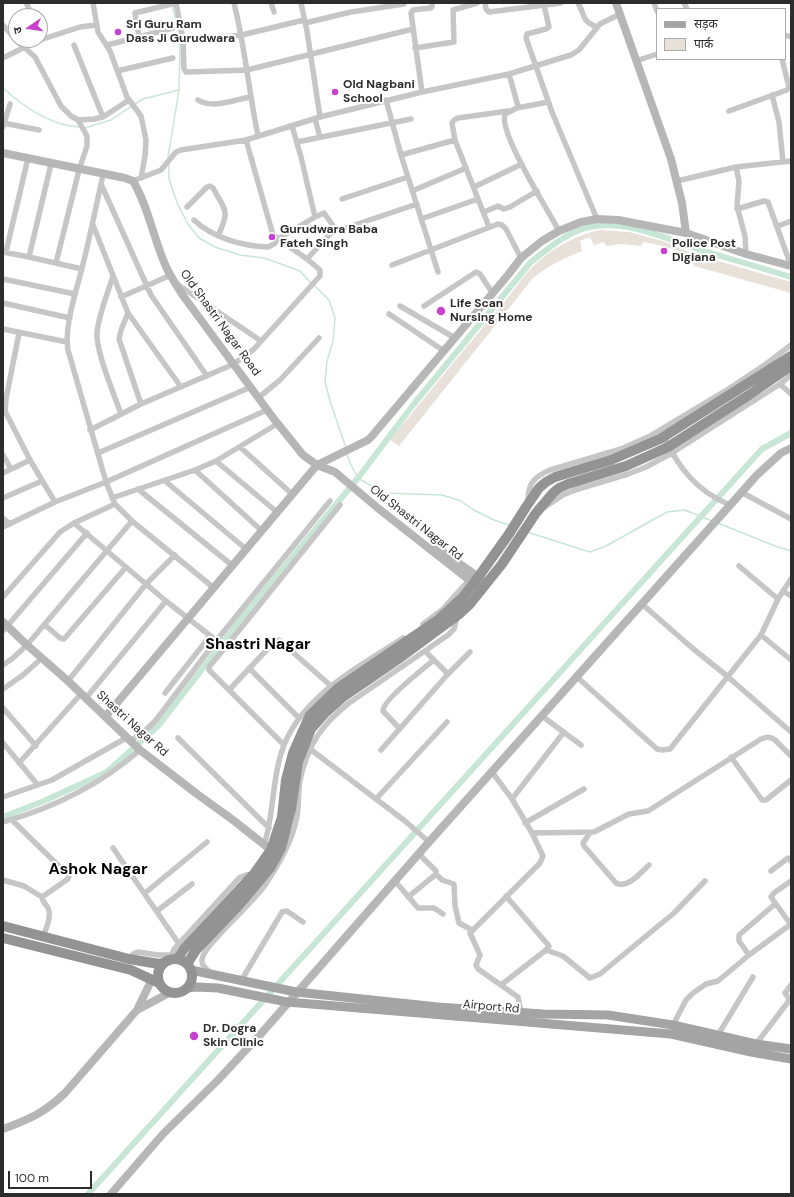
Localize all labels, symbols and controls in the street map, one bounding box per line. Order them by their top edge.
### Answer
north arrow [8,8,48,48]
legend [656,8,786,60]
text: सड़क [694,16,718,32]
place label: Sri Guru Ram Dass Ji Gurudwara [126,18,235,46]
text: उ [10,26,25,35]
marker: Sri Guru Ram Dass Ji Gurudwara [113,27,123,37]
text: पार्क [694,36,713,52]
place label: Old Nagbani School [343,78,415,106]
marker: Old Nagbani School [330,87,340,97]
place label: Gurudwara Baba Fateh Singh [280,223,378,251]
marker: Gurudwara Baba Fateh Singh [267,232,277,242]
place label: Police Post Digiana [672,237,736,265]
marker: Police Post Digiana [659,246,669,256]
street label: Old Shastri Nagar Road [177,267,263,379]
place label: Life Scan Nursing Home [450,297,532,325]
marker: Life Scan Nursing Home [435,305,447,317]
street label: Old Shastri Nagar Rd [367,482,465,564]
district label: Shastri Nagar [205,635,311,655]
street label: Shastri Nagar Rd [93,688,171,760]
district label: Ashok Nagar [48,860,148,880]
street label: Airport Rd [462,997,520,1017]
place label: Dr. Dogra Skin Clinic [203,1022,264,1050]
marker: Dr. Dogra Skin Clinic [188,1030,200,1042]
scale bar [10,1163,94,1189]
text: 100 m [15,1170,49,1186]

